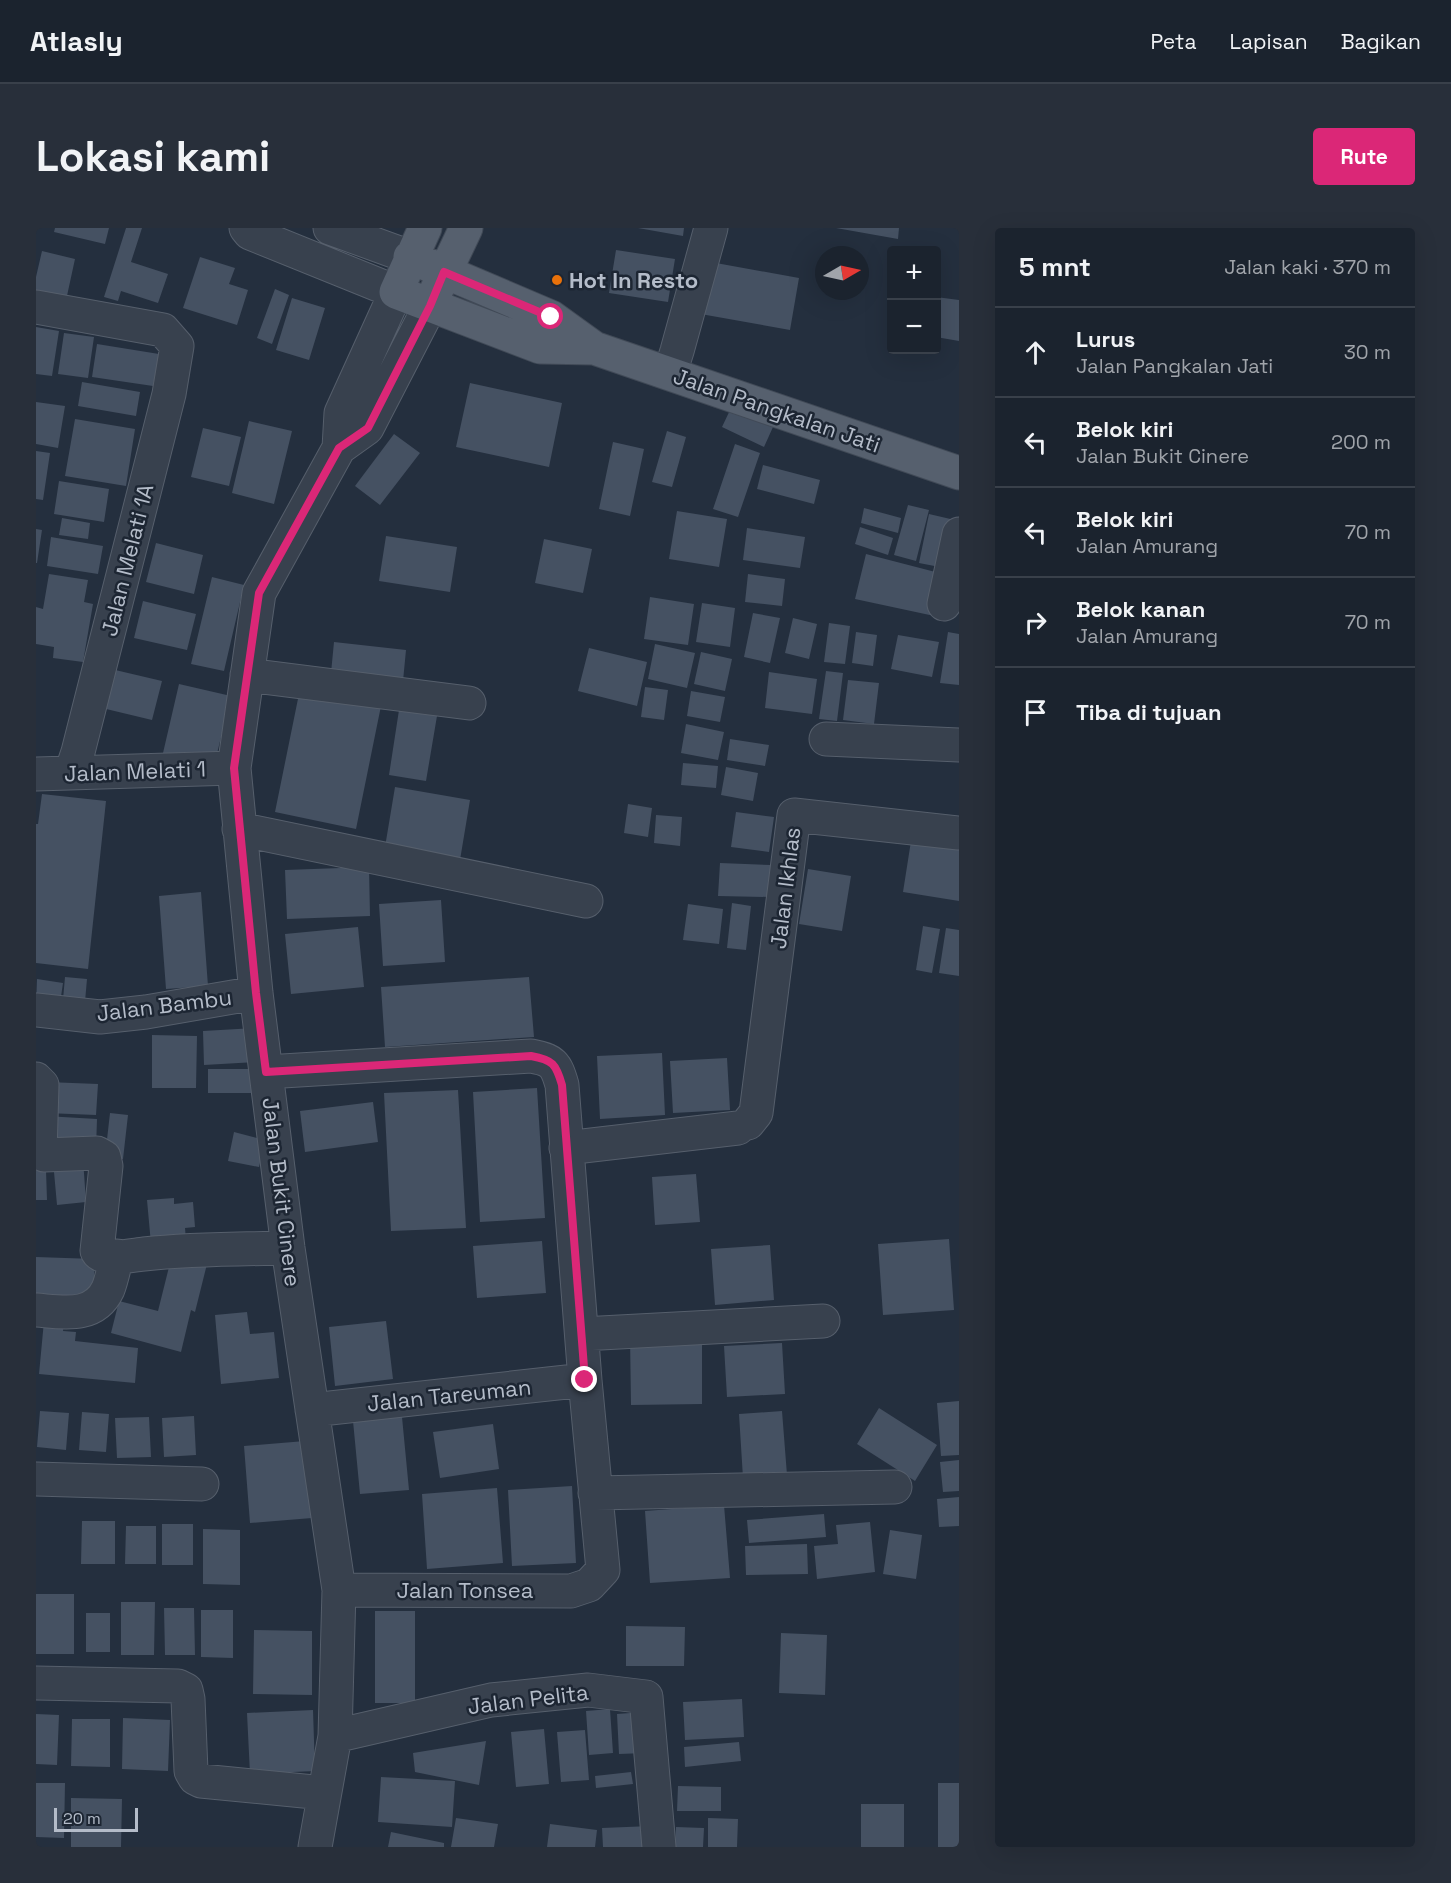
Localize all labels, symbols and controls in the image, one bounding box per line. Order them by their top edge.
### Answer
text: Atlasly [30,23,123,59]
text: Peta [1151,28,1197,55]
text: Lapisan [1230,28,1308,55]
text: Bagikan [1341,28,1421,55]
button: Rute [1313,128,1415,185]
text: Lokasi kami [36,130,270,183]
north arrow [815,246,869,300]
map controls [887,246,941,354]
button: + [887,246,941,300]
text: 5 mnt [1019,250,1091,284]
text: Jalan kaki · 370 m [1224,254,1391,280]
place label: Hot In Resto [569,266,698,294]
marker: Hot In Resto [550,273,564,287]
button: − [887,300,941,354]
route start [537,303,563,329]
text: Lurus [1076,325,1135,353]
icon: ahead [1019,336,1052,369]
text: 30 m [1344,339,1391,365]
text: Jalan Pangkalan Jati [1076,353,1273,379]
street label: Jalan Pangkalan Jati [670,361,884,459]
text: Belok kiri [1076,415,1173,443]
icon: left [1019,426,1052,459]
text: 200 m [1331,429,1391,455]
text: Jalan Bukit Cinere [1076,443,1249,469]
street label: Jalan Melati 1A [95,481,159,639]
text: Belok kiri [1076,505,1173,533]
icon: left [1019,516,1052,549]
text: 70 m [1345,519,1391,545]
text: Jalan Amurang [1076,533,1218,559]
text: Belok kanan [1076,595,1205,623]
icon: right [1019,606,1052,639]
text: 70 m [1345,609,1391,635]
text: Jalan Amurang [1076,623,1218,649]
icon: arrive [1019,696,1052,729]
text: Tiba di tujuan [1076,698,1222,726]
street label: Jalan Melati 1 [64,755,206,787]
street label: Jalan Ikhlas [764,825,806,951]
street label: Jalan Bambu [95,983,233,1027]
street label: Jalan Bukit Cinere [257,1096,307,1288]
route end [571,1366,597,1392]
street label: Jalan Tareuman [366,1372,532,1418]
street label: Jalan Tonsea [397,1576,534,1604]
street label: Jalan Pelita [466,1678,590,1720]
scale bar [54,1805,138,1832]
text: 20 m [63,1808,101,1829]

